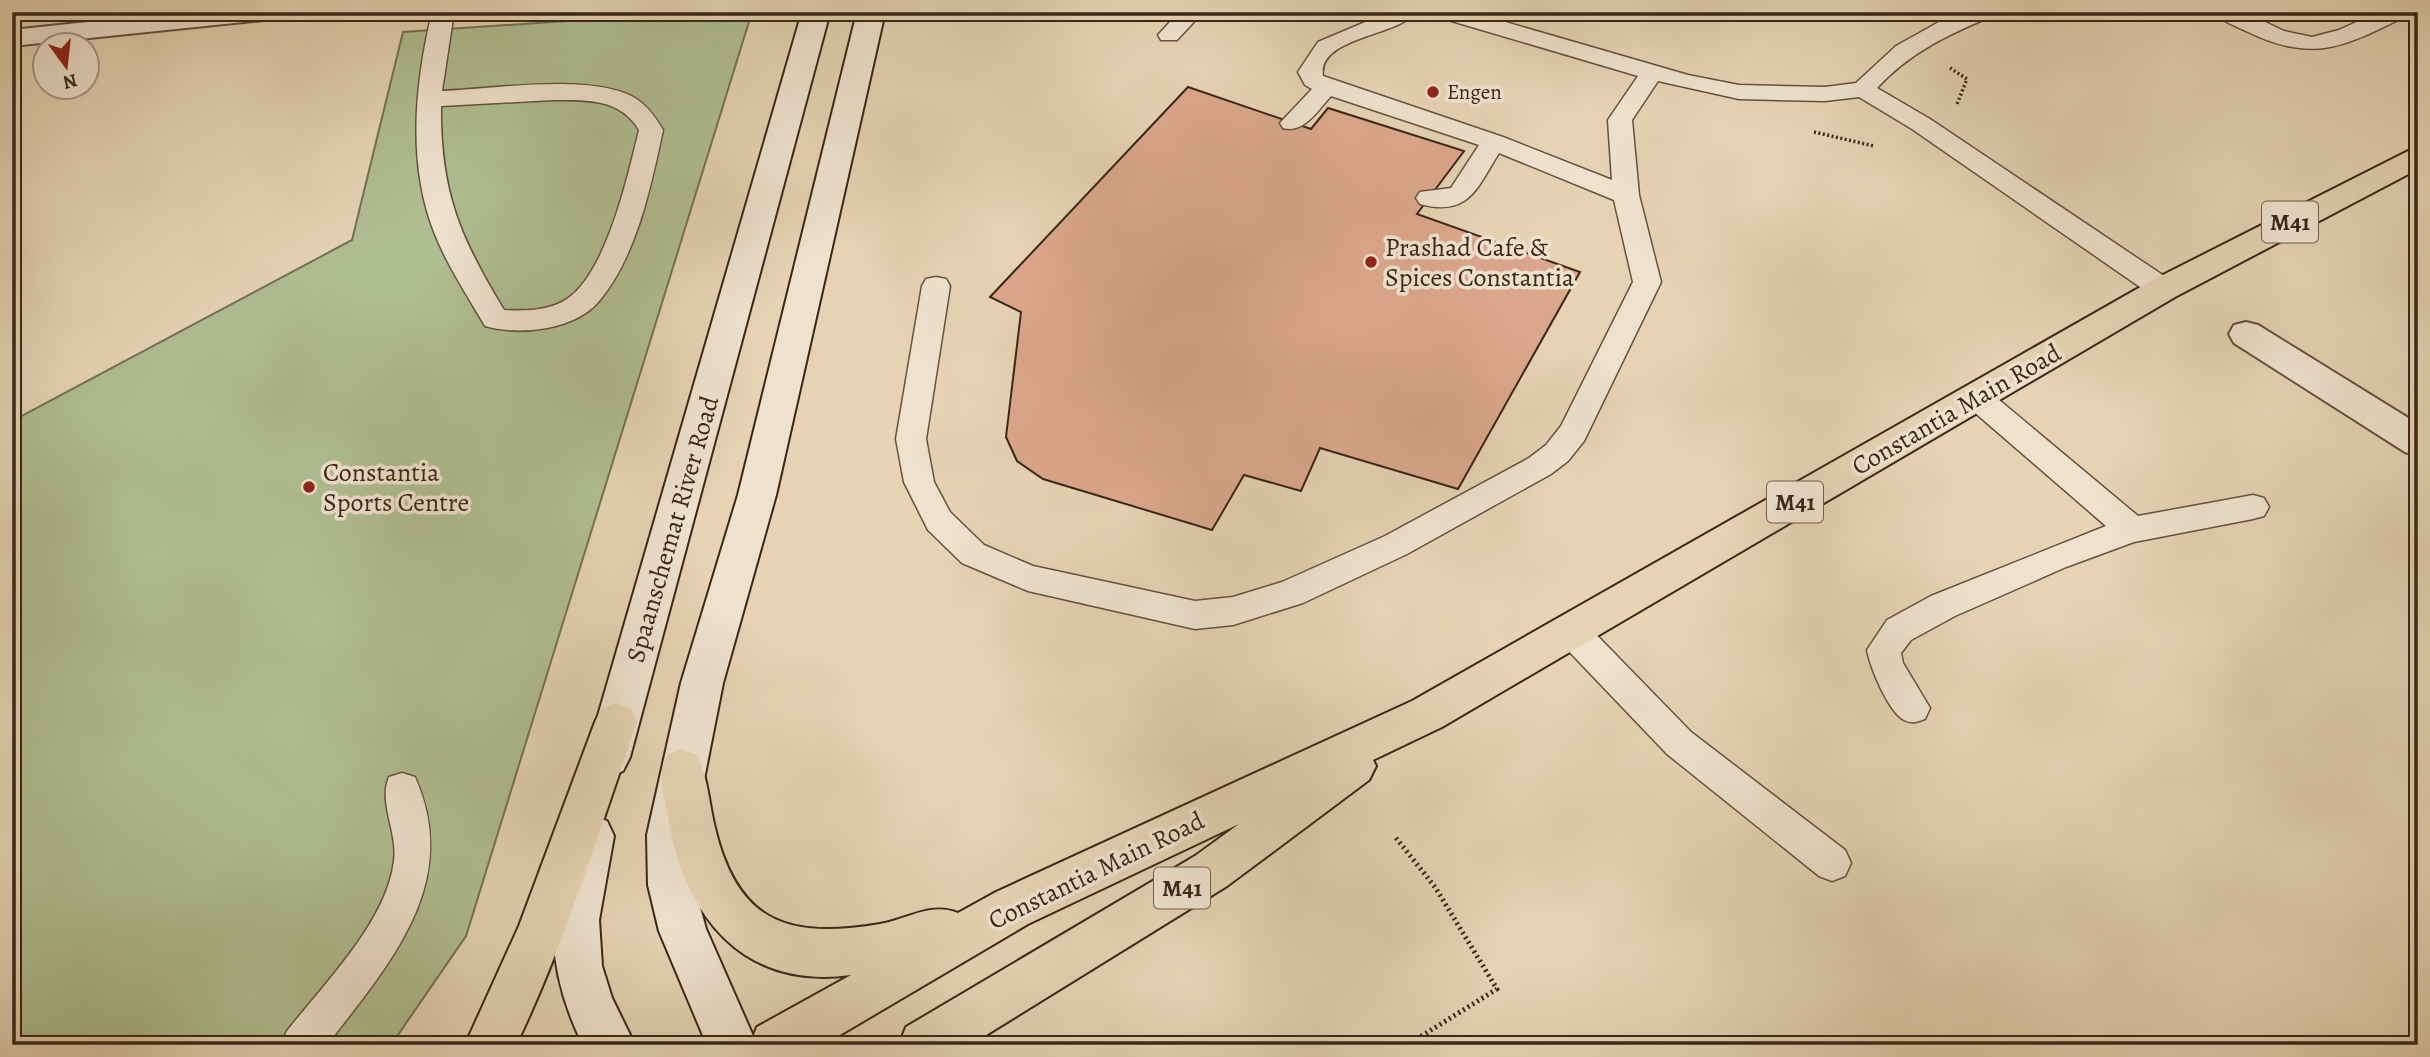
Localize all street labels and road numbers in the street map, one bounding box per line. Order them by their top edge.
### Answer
road number: M41 [2262,202,2318,243]
street label: Constantia Main Road [1845,335,2067,484]
street label: Spaanschemat River Road [618,392,727,666]
road number: M41 [1767,481,1823,522]
street label: Constantia Main Road [982,803,1210,938]
road number: M41 [1154,868,1210,908]

